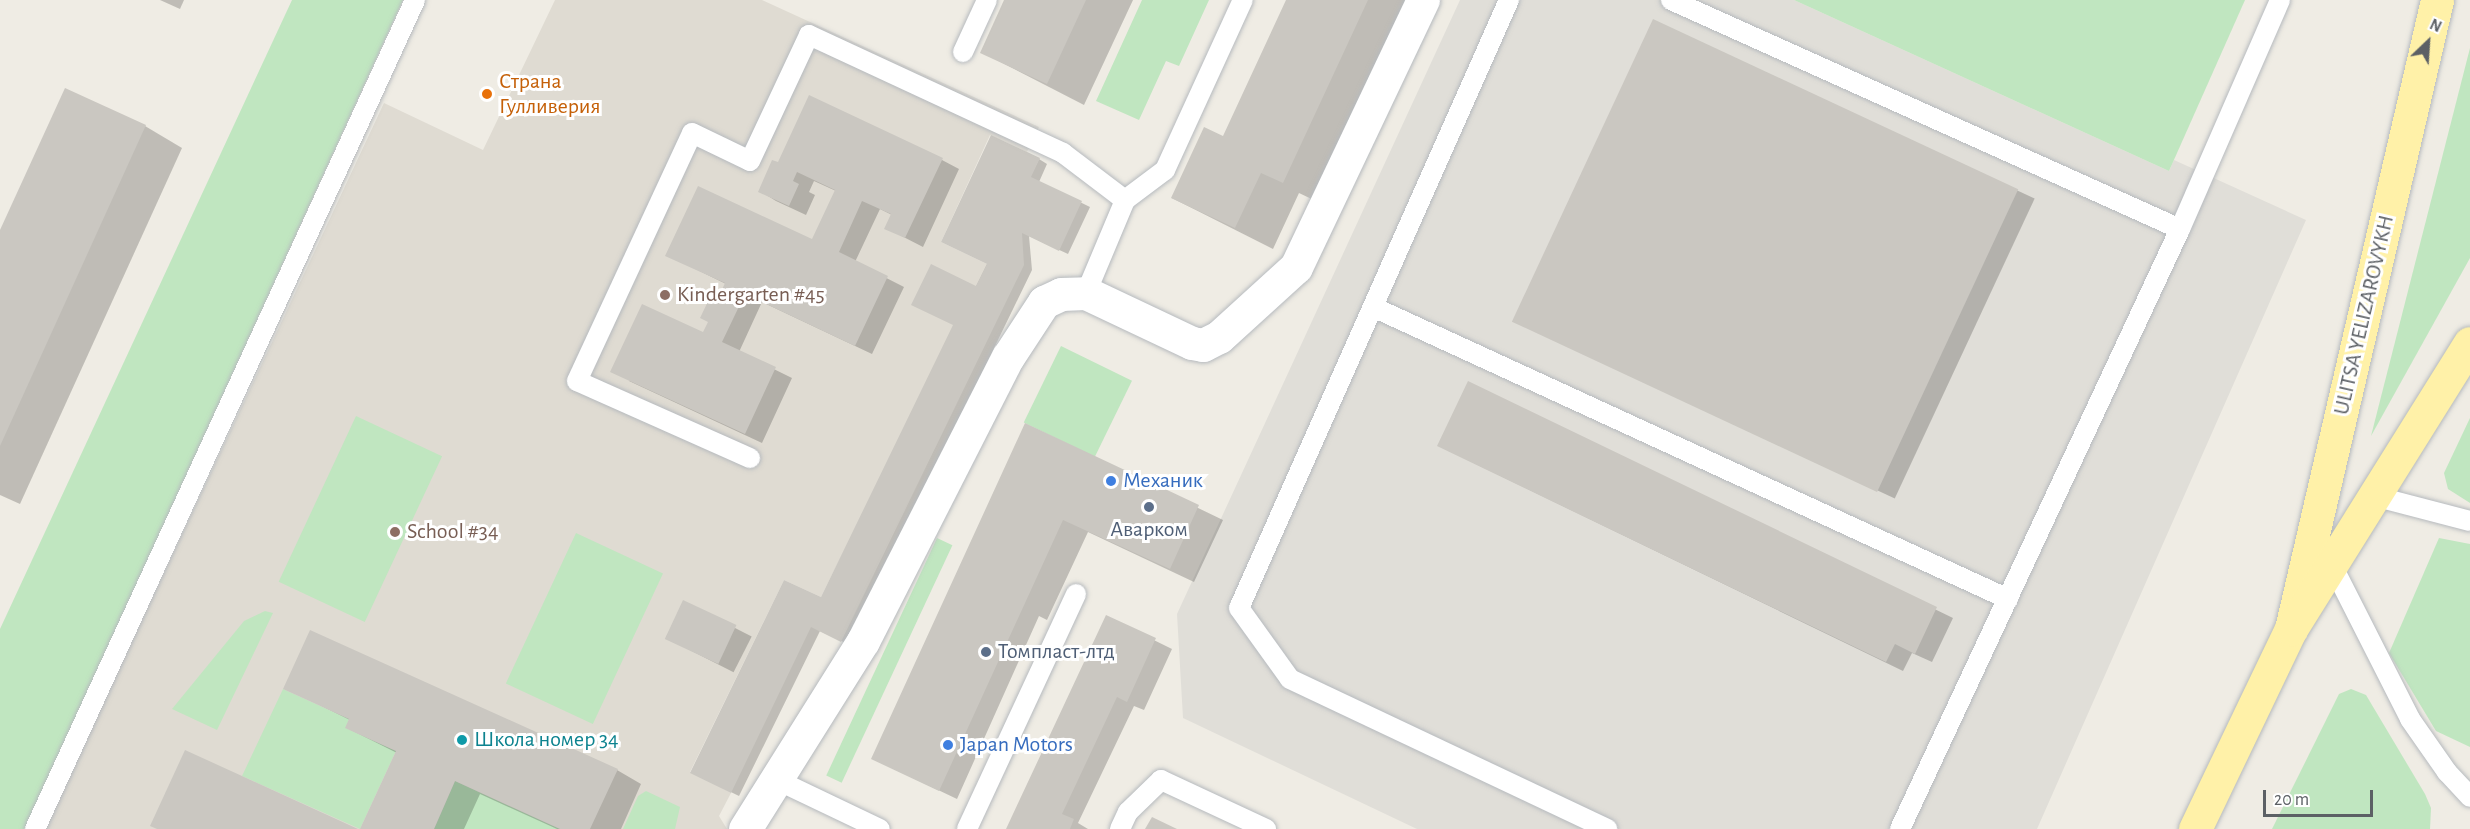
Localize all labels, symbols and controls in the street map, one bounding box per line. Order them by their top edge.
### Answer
north arrow [2398,12,2458,72]
text: N [2427,16,2444,35]
place label: Страна Гулливерия [499,68,600,119]
marker: Страна Гулливерия [480,87,494,101]
street label: ULITSA YELIZAROVYKH [2328,213,2400,417]
place label: Kindergarten #45 [677,282,825,308]
marker: Kindergarten #45 [658,288,672,302]
place label: Механик [1123,468,1203,494]
marker: Механик [1104,474,1118,488]
marker: Аварком [1142,500,1156,514]
place label: Аварком [1110,517,1188,543]
place label: School #34 [407,519,499,545]
marker: School #34 [388,525,402,539]
place label: Томпласт-лтд [998,639,1115,665]
marker: Томпласт-лтд [979,645,993,659]
place label: Школа номер 34 [474,727,619,753]
place label: Japan Motors [960,732,1073,758]
marker: Школа номер 34 [455,733,469,747]
marker: Japan Motors [941,738,955,752]
scale bar [2266,778,2376,816]
text: 20 m [2274,791,2309,809]

